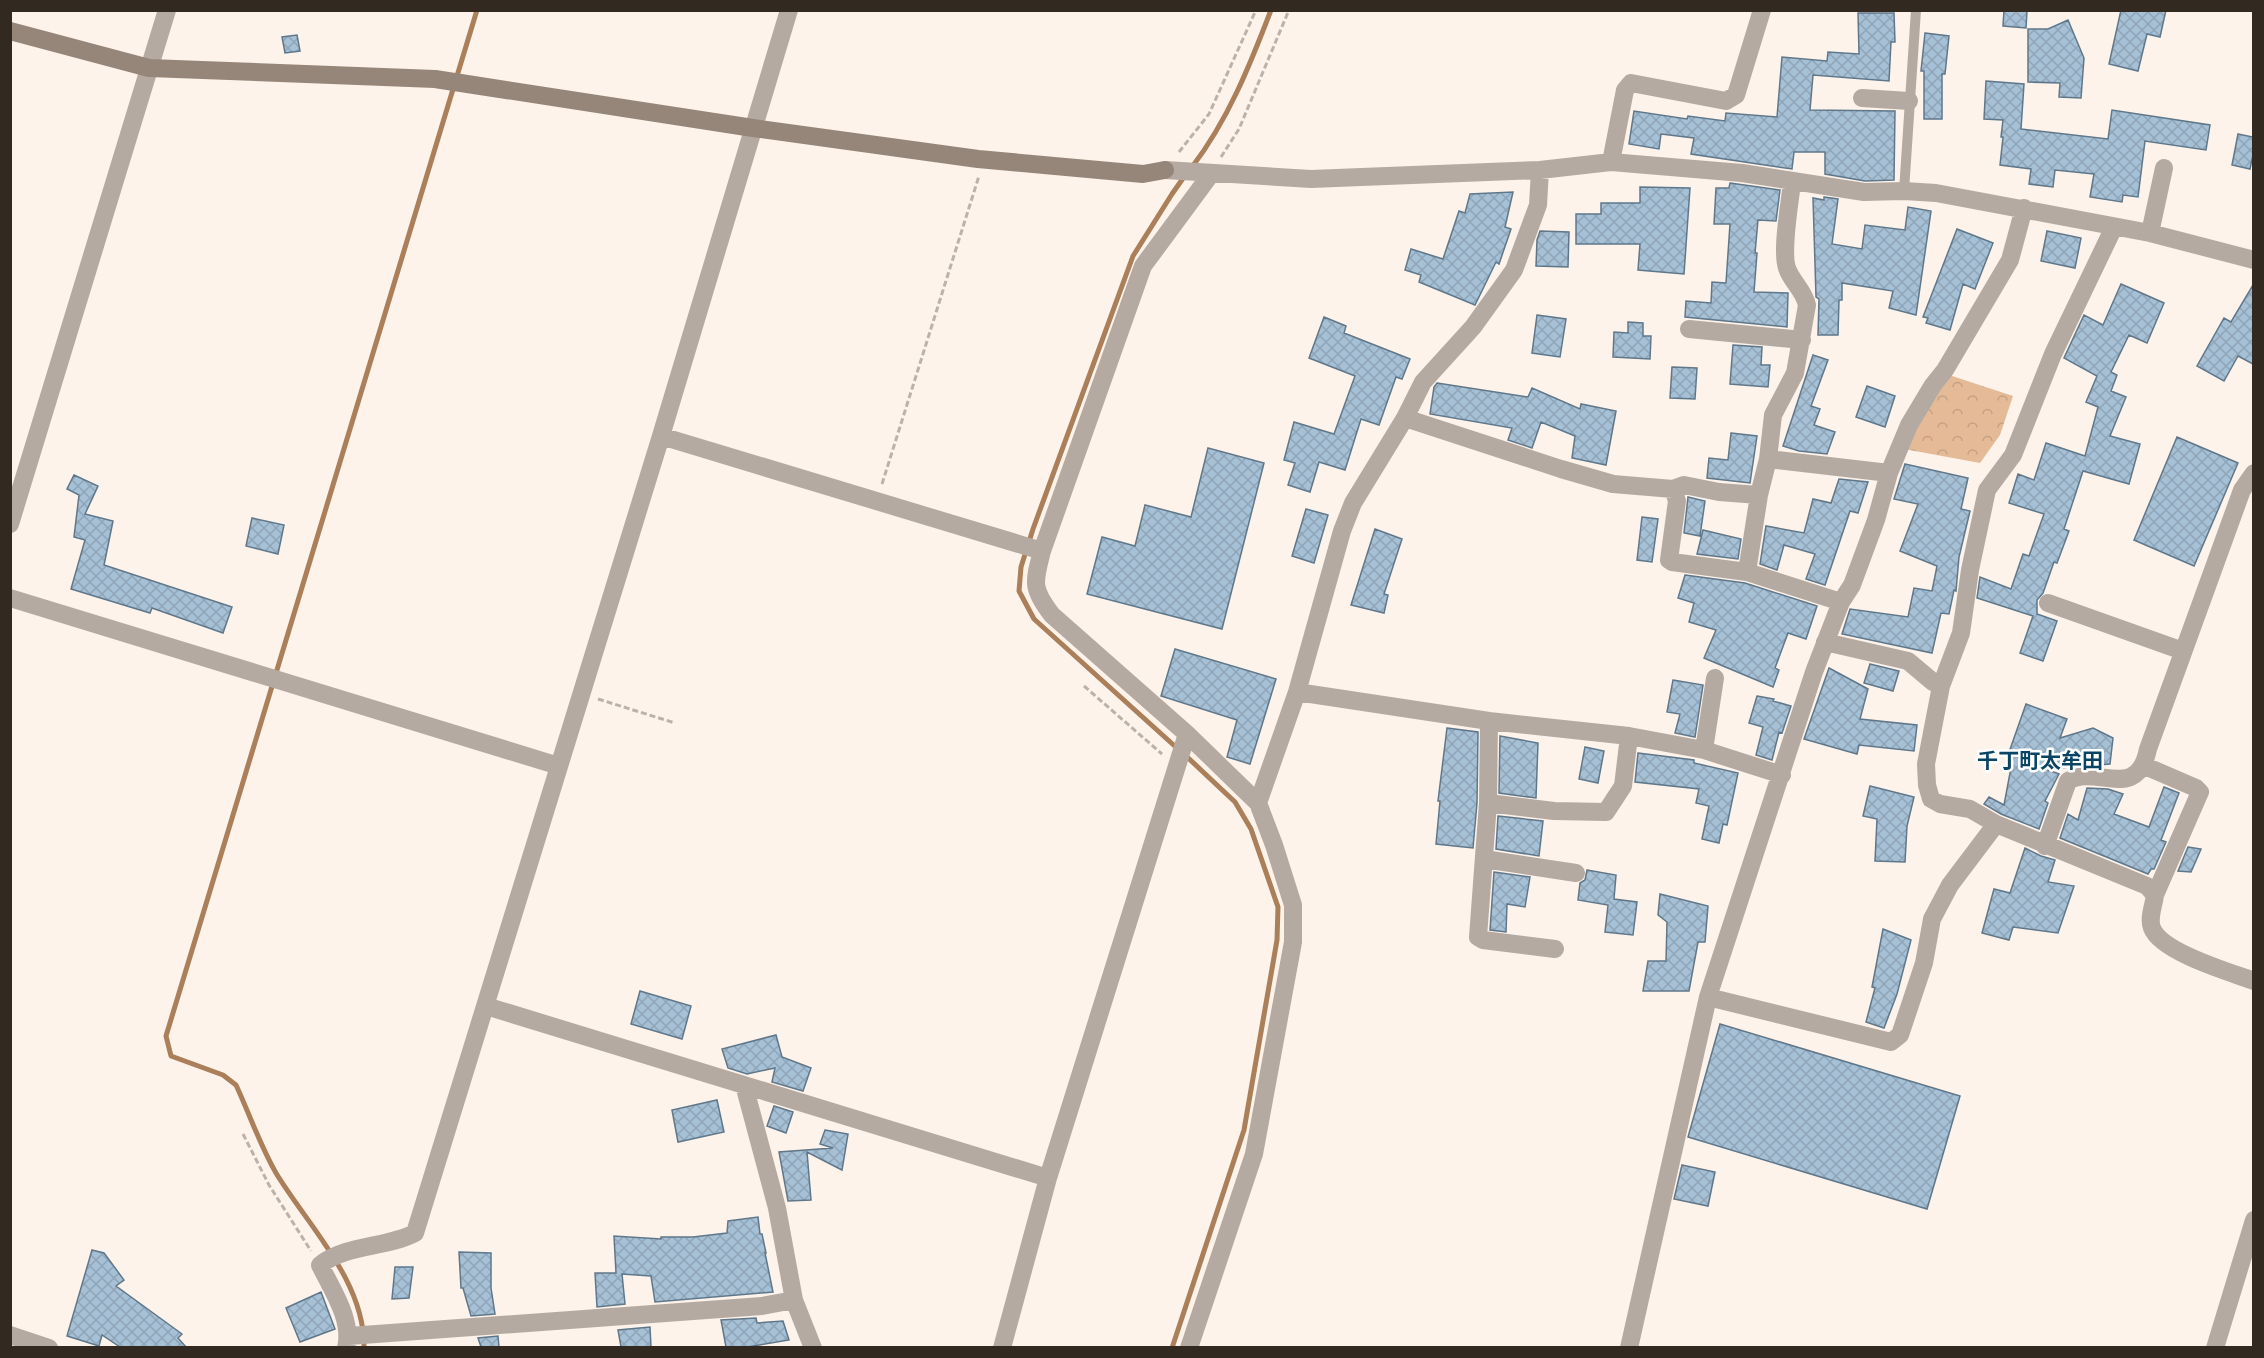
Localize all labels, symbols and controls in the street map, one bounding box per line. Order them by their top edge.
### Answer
district label: 千丁町太牟田 [1977,748,2103,774]

